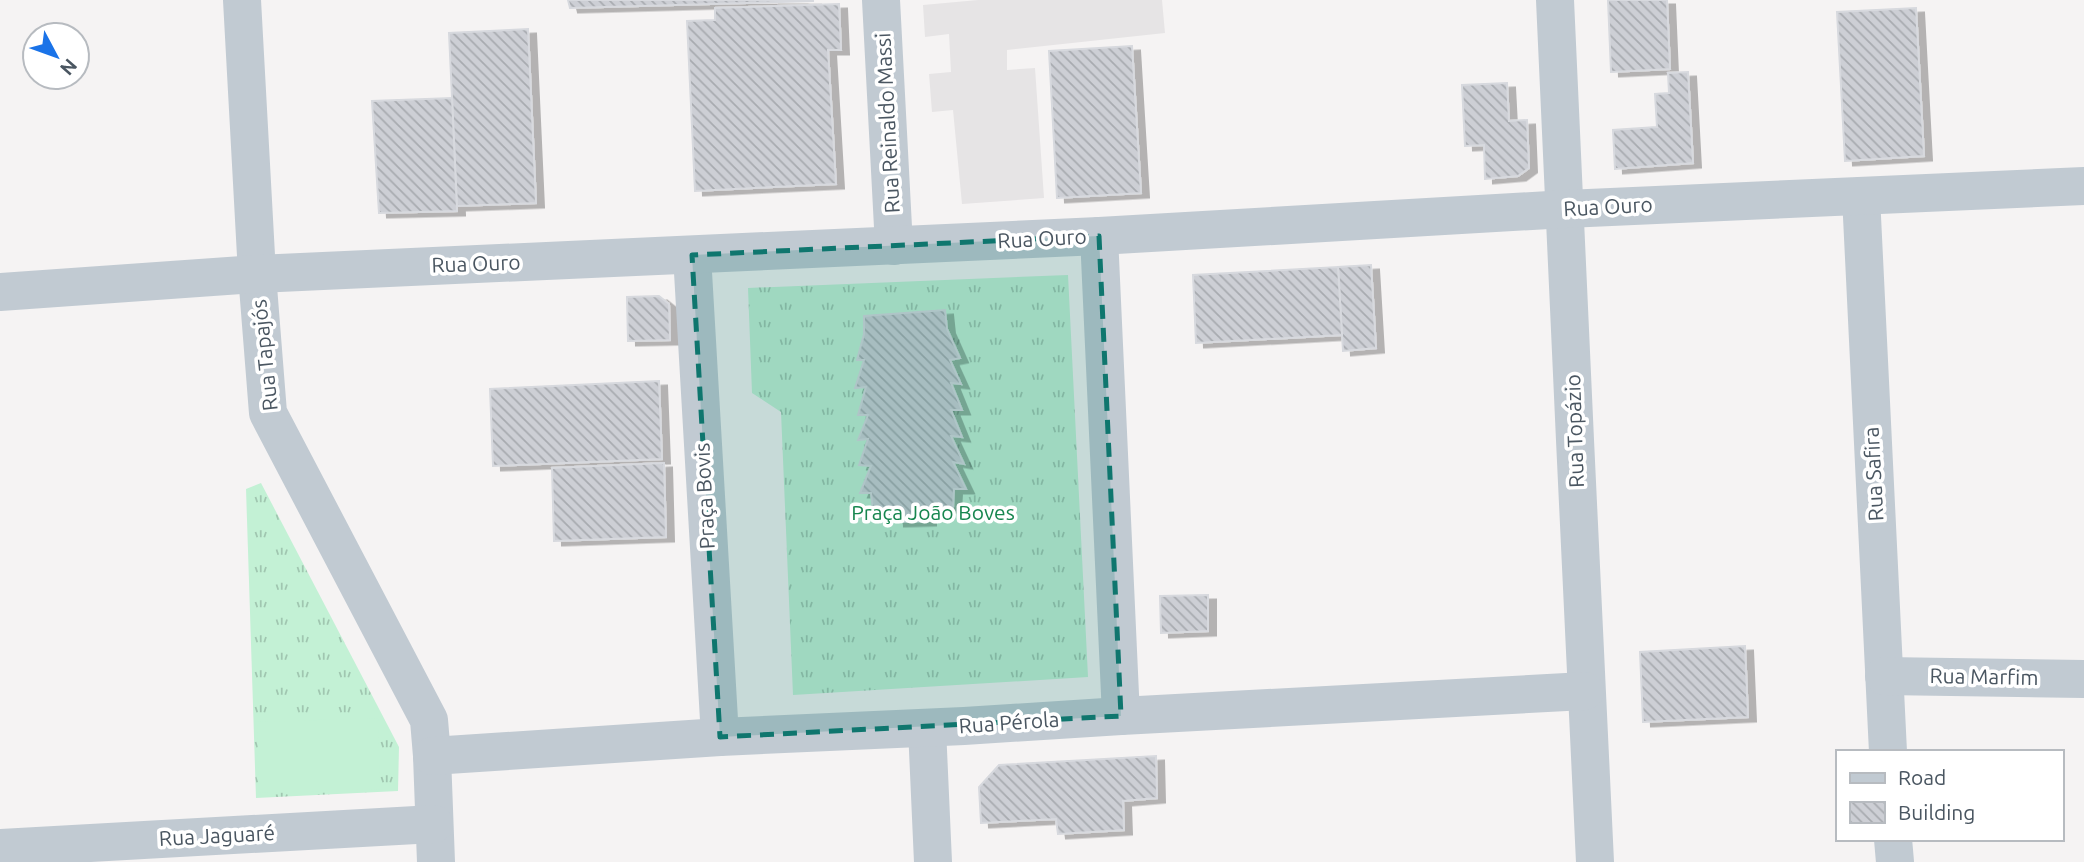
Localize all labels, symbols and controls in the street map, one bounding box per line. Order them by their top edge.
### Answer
north arrow [21,21,91,91]
street label: Rua Reinaldo Massi [870,32,904,214]
text: N [56,55,82,80]
street label: Rua Ouro [1563,192,1653,220]
street label: Rua Ouro [997,224,1087,252]
street label: Rua Ouro [431,249,521,277]
street label: Rua Tapajós [246,298,282,412]
street label: Rua Topázio [1560,374,1588,488]
street label: Rua Safira [1859,426,1887,522]
street label: Praça Bovis [689,442,719,550]
park label: Praça João Boves [851,500,1015,524]
street label: Rua Marfim [1929,663,2039,689]
street label: Rua Pérola [958,707,1060,737]
legend [1836,750,2063,841]
text: Road [1898,765,1946,789]
text: Building [1898,800,1975,824]
street label: Rua Jaguaré [158,820,276,850]

